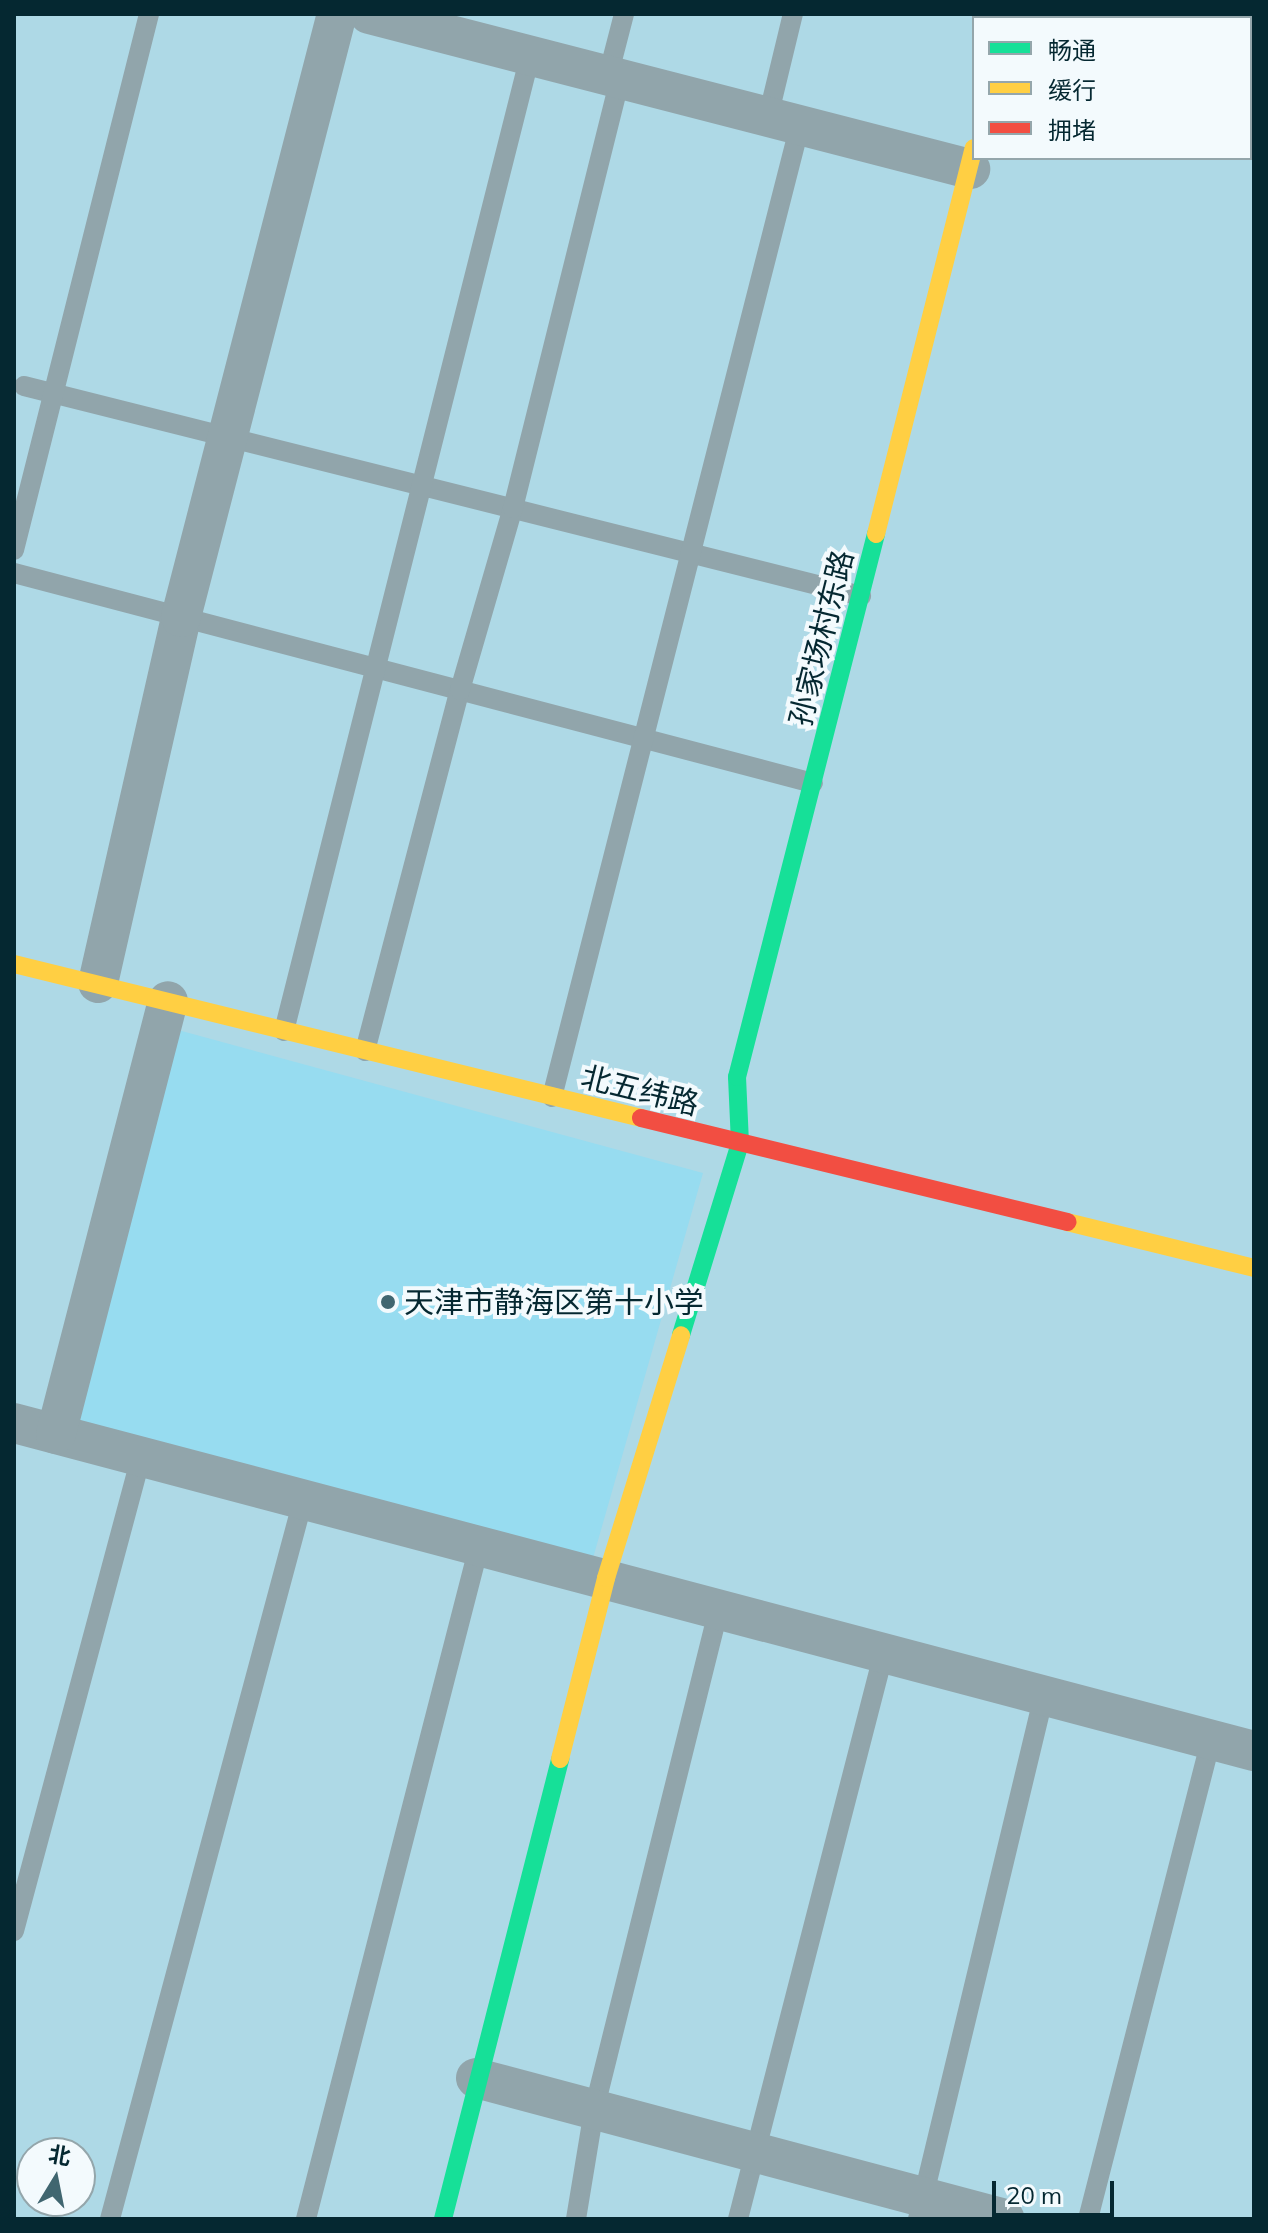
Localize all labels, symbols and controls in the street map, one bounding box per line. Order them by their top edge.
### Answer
legend [972,16,1252,160]
text: 畅通 [1048,35,1096,65]
text: 缓行 [1048,75,1096,105]
text: 拥堵 [1048,115,1096,145]
street label: 孙家场村东路 [782,546,860,730]
street label: 北五纬路 [577,1058,703,1122]
place label: 天津市静海区第十小学 [404,1284,704,1320]
marker: 天津市静海区第十小学 [379,1293,397,1311]
north arrow [16,2137,96,2217]
text: 北 [47,2140,73,2171]
scale bar [996,2165,1118,2215]
text: 20 m [1006,2180,1062,2210]

